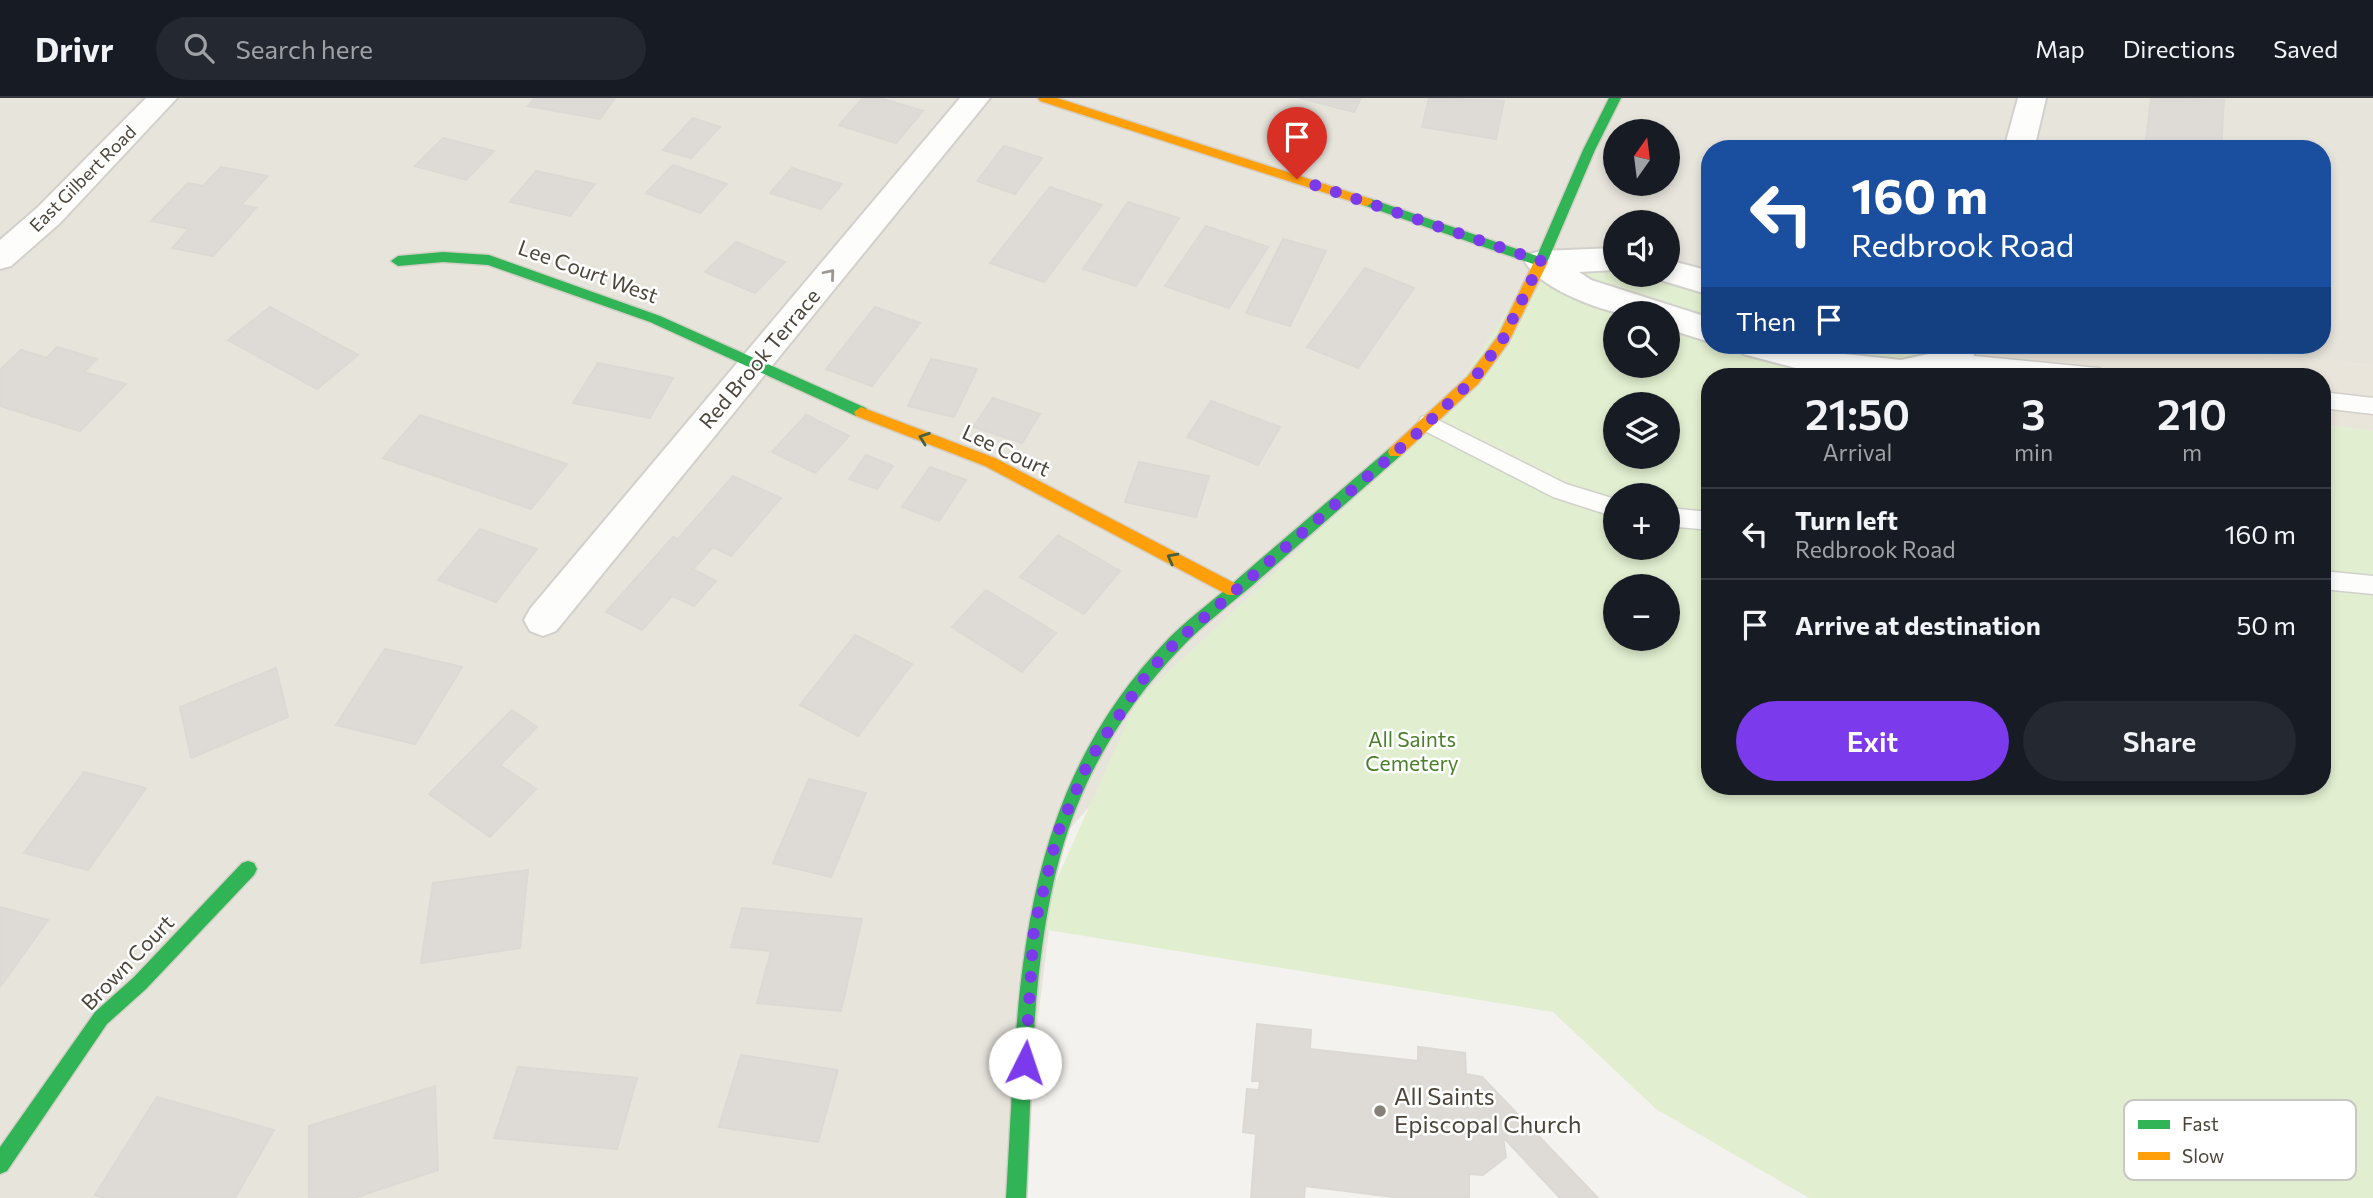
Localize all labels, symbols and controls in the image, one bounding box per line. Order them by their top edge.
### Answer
search box [156,17,646,80]
text: Drivr [35,28,114,69]
icon: search [180,29,218,67]
text: Search here [236,33,373,64]
text: Map [2035,34,2085,63]
text: Directions [2123,34,2235,63]
text: Saved [2273,34,2338,63]
pin [1267,107,1327,179]
icon: arrive [1278,118,1316,156]
north arrow [1603,119,1680,196]
map controls [1603,119,1680,651]
street label: East Gilbert Road [24,120,140,236]
text: 160 m [1851,164,1988,224]
icon: left [1736,168,1827,259]
button: sound [1603,210,1680,287]
text: Redbrook Road [1851,224,2074,264]
street label: Lee Court West [515,234,662,307]
one-way arrow [822,270,834,283]
street label: Red Brook Terrace [693,283,825,433]
button: search [1603,301,1680,378]
icon: arrive [1810,301,1848,339]
text: Then [1736,305,1796,336]
text: 21:50 [1805,387,1910,439]
text: 3 [2021,387,2046,439]
text: 210 [2157,387,2227,439]
button: layers [1603,392,1680,469]
street label: Lee Court [959,418,1054,481]
one-way arrow [919,432,931,446]
text: Arrival [1823,438,1892,466]
text: min [2014,438,2053,466]
text: m [2182,438,2202,466]
button: + [1603,483,1680,560]
text: Turn left [1795,504,1898,535]
icon: left [1736,515,1774,553]
text: 160 m [2224,518,2296,549]
text: Redbrook Road [1795,535,1956,563]
one-way arrow [1167,553,1180,567]
button: − [1603,574,1680,651]
icon: arrive [1736,606,1774,644]
text: Arrive at destination [1795,609,2041,640]
text: 50 m [2236,609,2296,640]
button: Exit [1736,701,2009,781]
button: Share [2023,701,2296,781]
park label: All Saints Cemetery [1365,726,1459,775]
street label: Brown Court [75,909,178,1015]
position arrow [988,1026,1062,1100]
place label: All Saints Episcopal Church [1394,1081,1582,1138]
legend [2124,1100,2356,1180]
marker: All Saints Episcopal Church [1372,1103,1388,1119]
text: Fast [2182,1112,2219,1135]
text: Slow [2182,1144,2224,1167]

